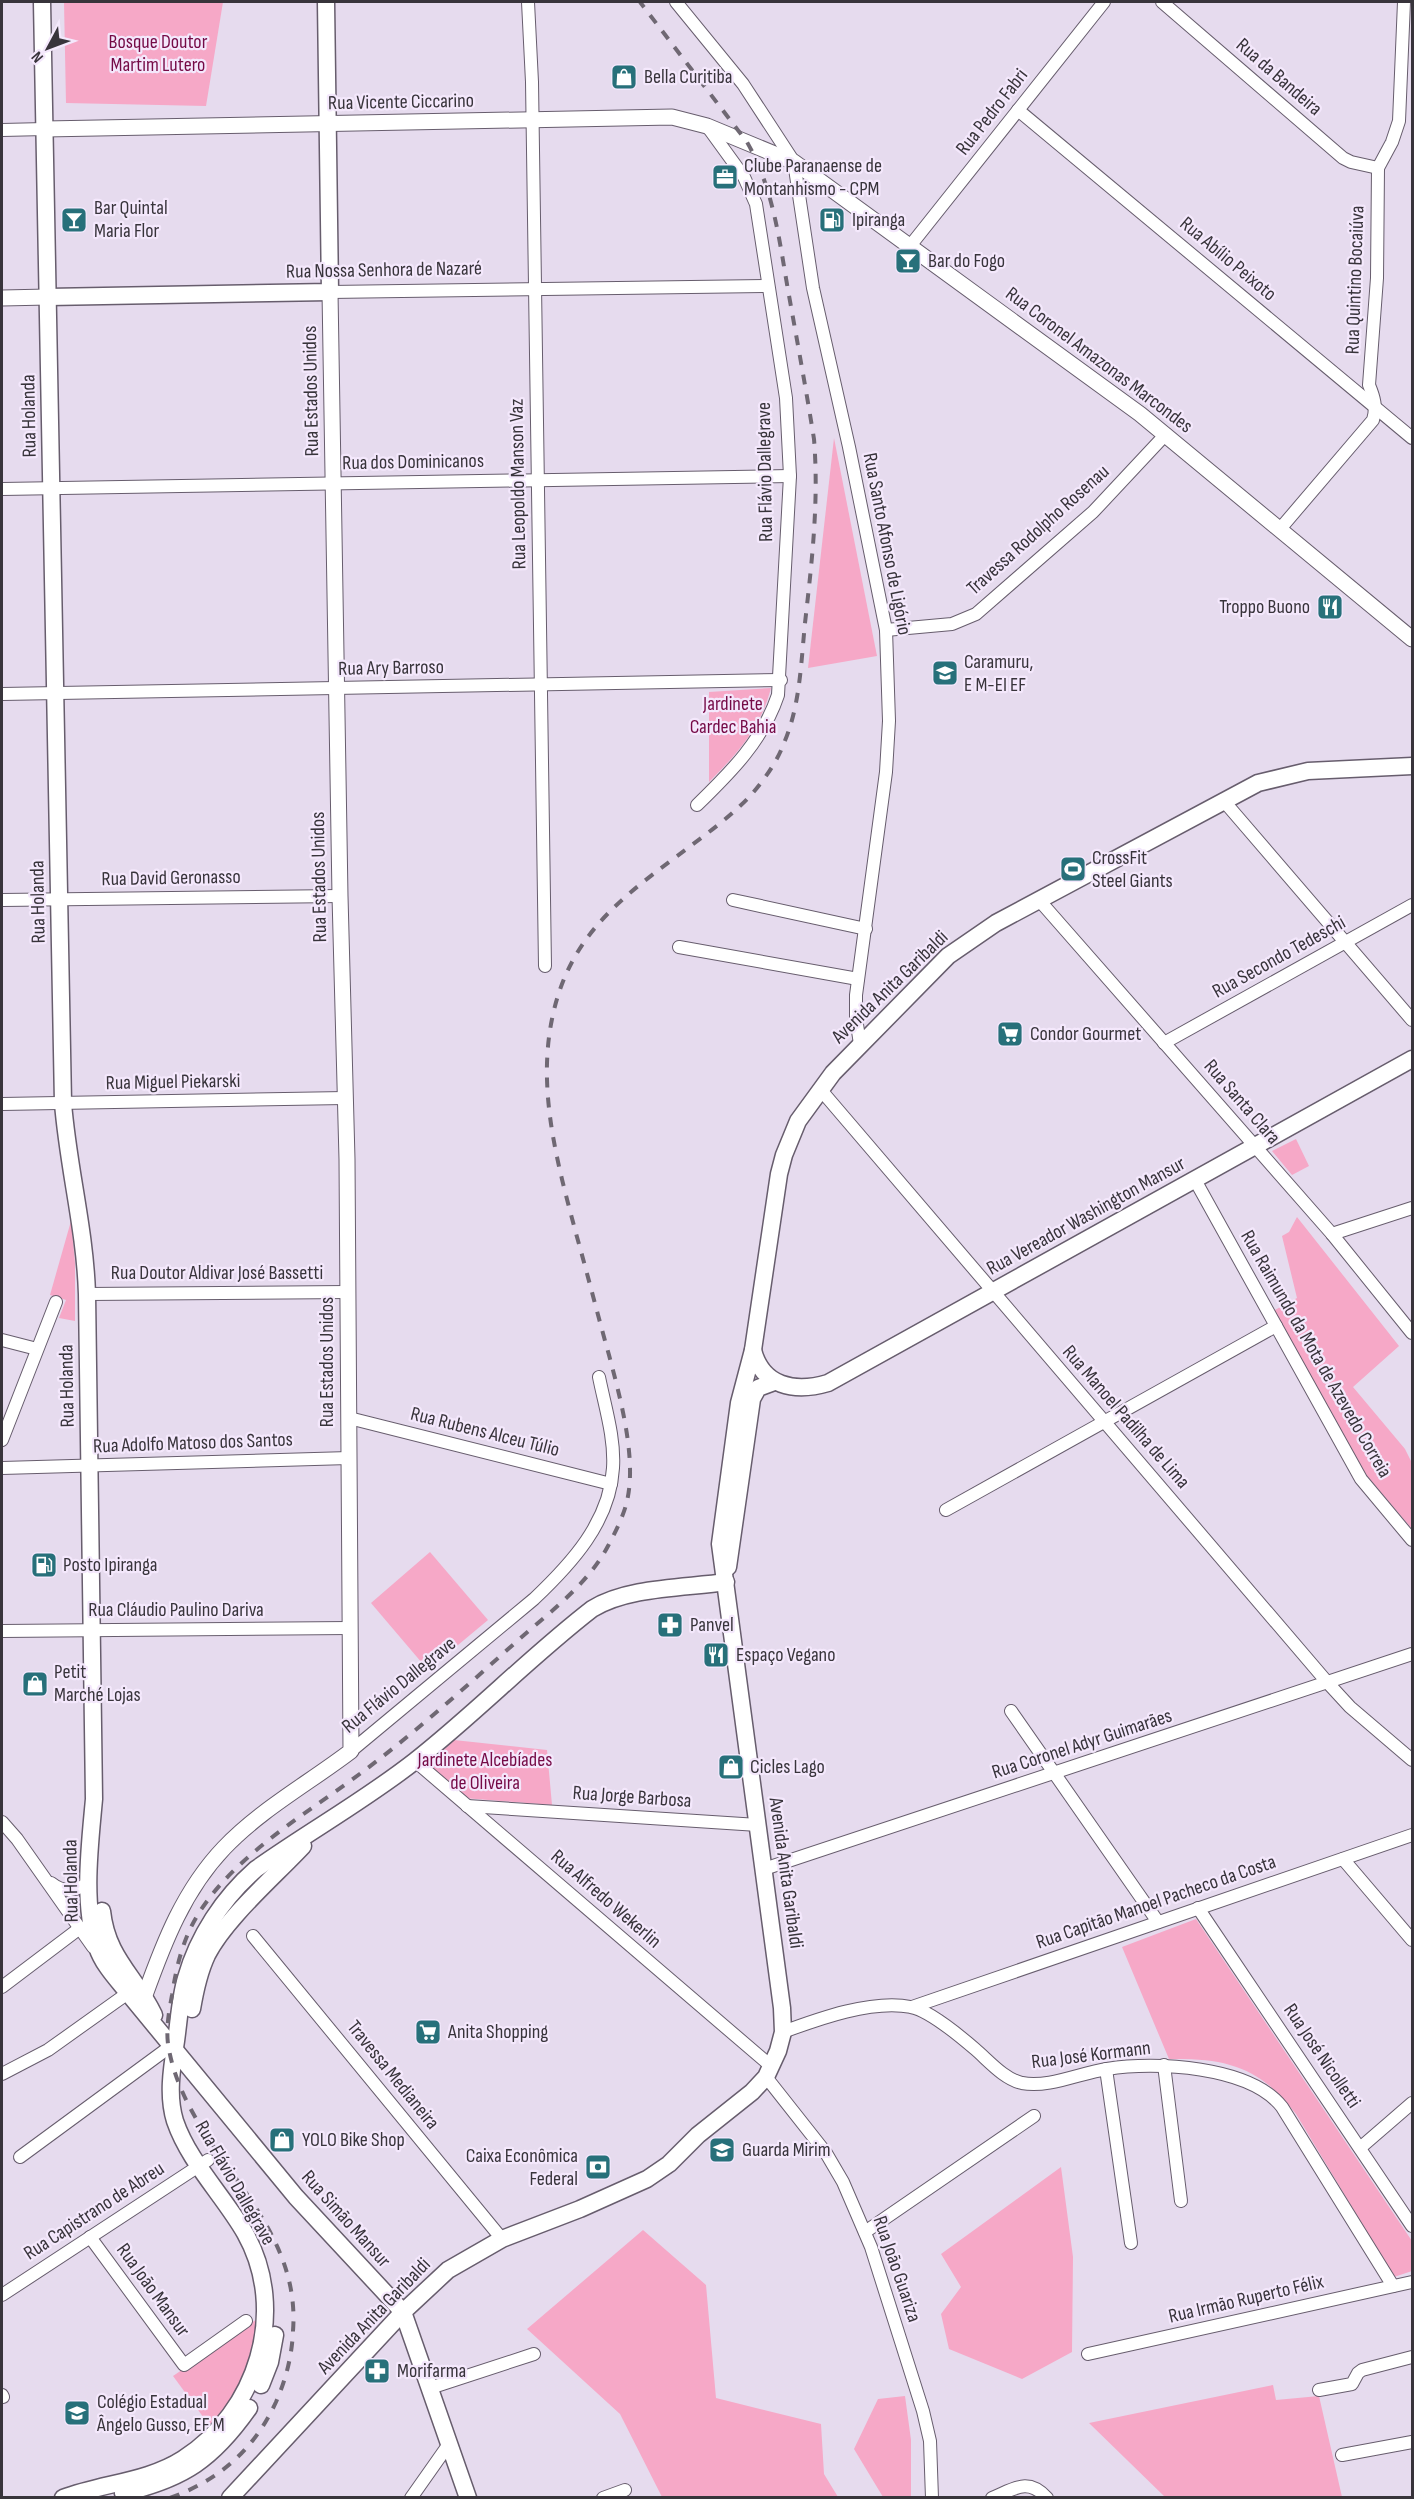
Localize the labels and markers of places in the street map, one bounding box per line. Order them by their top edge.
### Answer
shop icon: Bella Curitiba [609,62,639,92]
place label: Bella Curitiba [644,65,733,89]
place label: Clube Paranaense de Montanhismo - CPM [744,154,882,201]
office icon: Clube Paranaense de Montanhismo - CPM [710,162,740,192]
place label: Bar Quintal Maria Flor [94,196,168,243]
bar icon: Bar Quintal Maria Flor [59,205,89,235]
fuel station icon: Ipiranga [817,205,847,235]
place label: Ipiranga [852,208,905,232]
bar icon: Bar do Fogo [893,246,923,276]
place label: Bar do Fogo [928,249,1005,273]
restaurant icon: Troppo Buono [1315,592,1345,622]
place label: Troppo Buono [1219,595,1310,619]
place label: Caramuru, E M-EI EF [964,650,1033,697]
school or university icon: Caramuru, E M-EI EF [930,658,960,688]
place label: CrossFit Steel Giants [1092,846,1173,893]
sports icon: CrossFit Steel Giants [1058,854,1088,884]
supermarket icon: Condor Gourmet [995,1019,1025,1049]
place label: Condor Gourmet [1030,1022,1141,1046]
fuel station icon: Posto Ipiranga [29,1550,59,1580]
place label: Posto Ipiranga [63,1553,157,1577]
pharmacy icon: Panvel [655,1610,685,1640]
place label: Panvel [690,1613,734,1637]
restaurant icon: Espaço Vegano [701,1640,731,1670]
place label: Espaço Vegano [736,1643,835,1667]
place label: Petit Marché Lojas [54,1660,141,1707]
shop icon: Petit Marché Lojas [20,1669,50,1699]
shop icon: Cicles Lago [716,1752,746,1782]
place label: Cicles Lago [750,1755,825,1779]
supermarket icon: Anita Shopping [413,2017,443,2047]
place label: Anita Shopping [447,2020,548,2044]
shop icon: YOLO Bike Shop [267,2125,297,2155]
place label: YOLO Bike Shop [302,2128,405,2152]
school or university icon: Guarda Mirim [707,2135,737,2165]
place label: Guarda Mirim [742,2138,831,2162]
place label: Caixa Econômica Federal [466,2144,578,2191]
bank icon: Caixa Econômica Federal [583,2152,613,2182]
pharmacy icon: Morifarma [362,2356,392,2386]
place label: Morifarma [397,2359,466,2383]
place label: Colégio Estadual Ângelo Gusso, EF M [96,2390,225,2437]
school or university icon: Colégio Estadual Ângelo Gusso, EF M [62,2398,92,2428]

